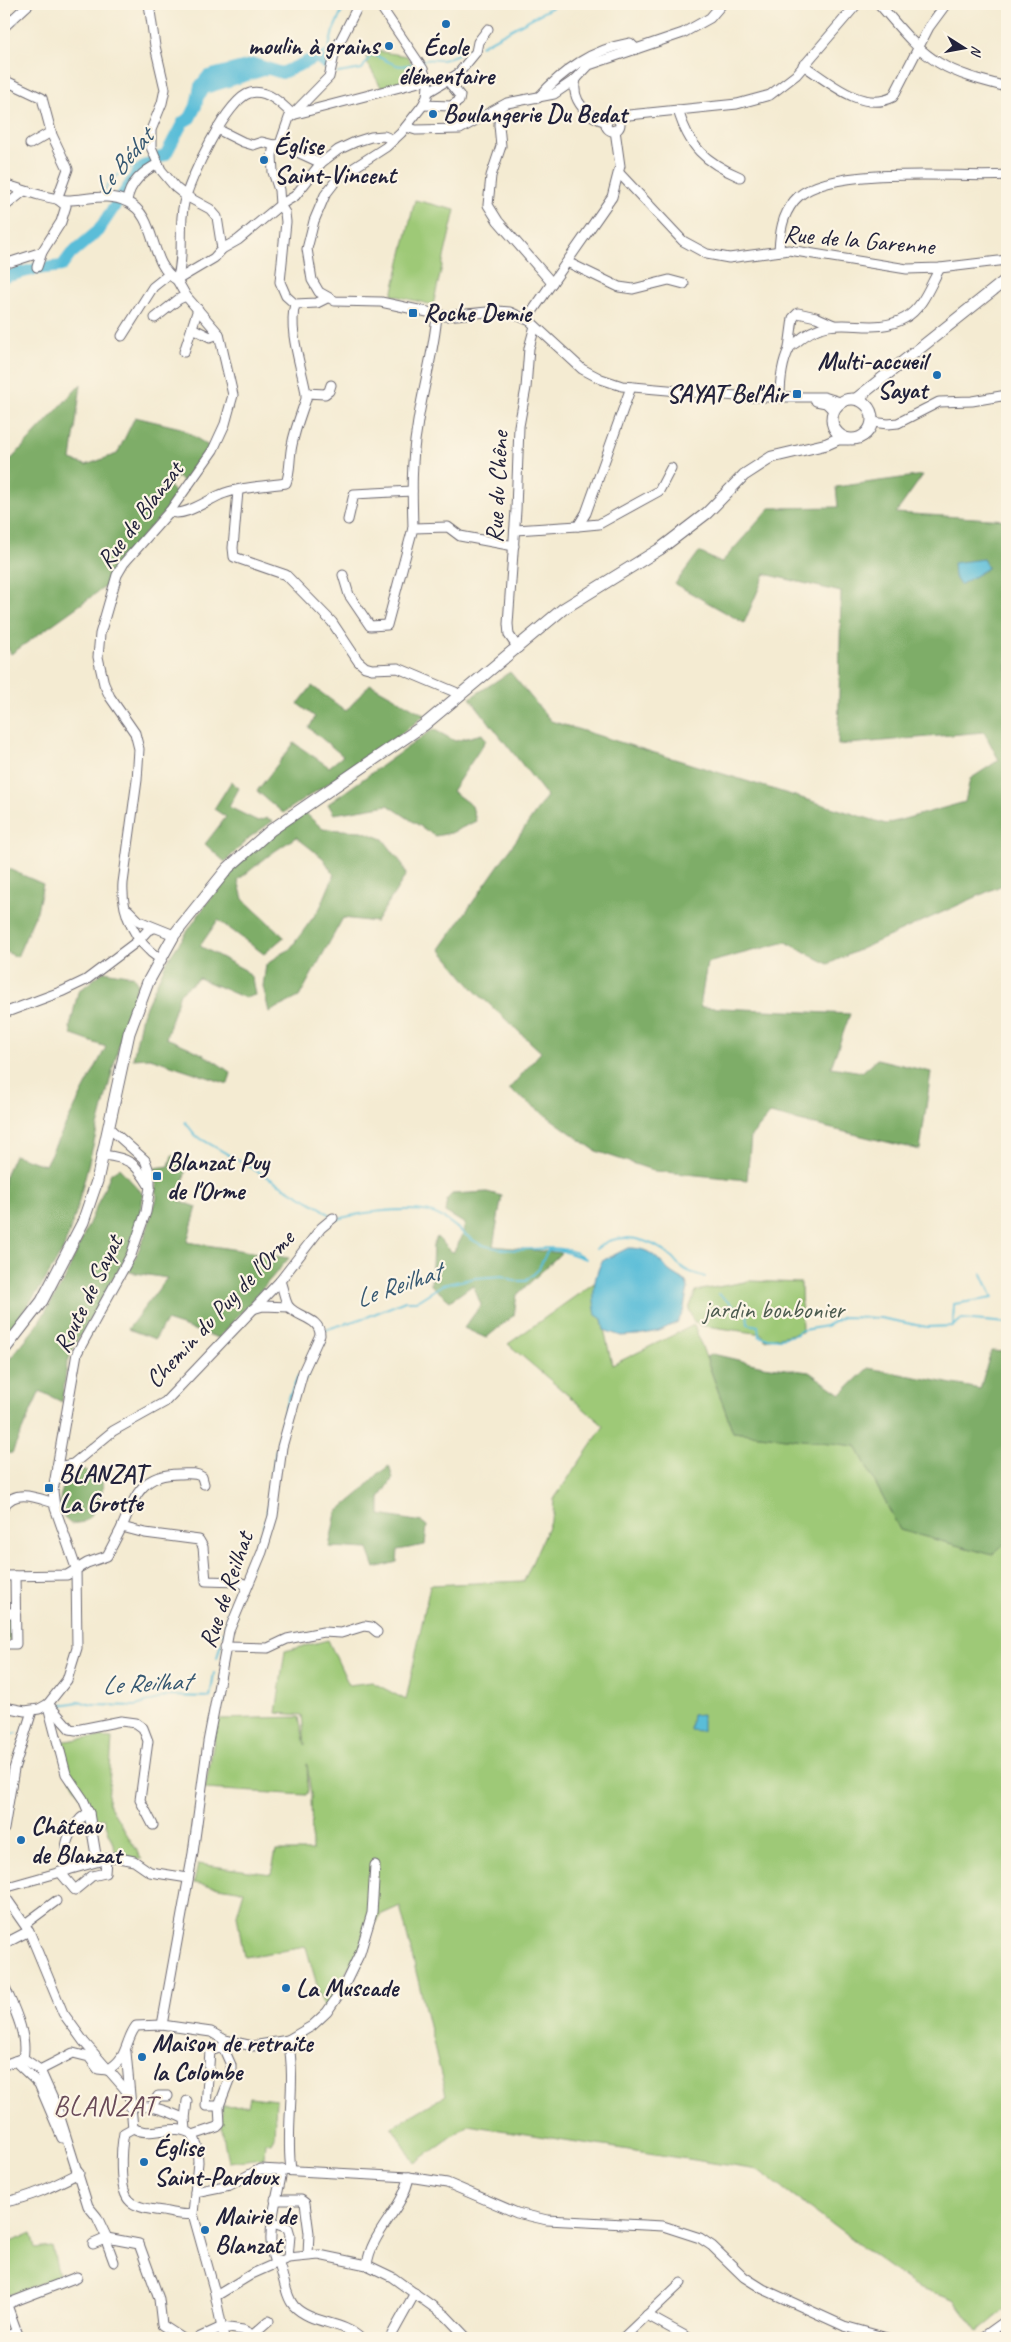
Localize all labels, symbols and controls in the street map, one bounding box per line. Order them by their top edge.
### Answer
marker: École élémentaire [440,18,452,30]
north arrow [938,22,988,72]
place label: moulin à grains [248,30,381,62]
place label: École élémentaire [398,31,496,92]
marker: moulin à grains [383,40,395,52]
text: N [967,45,985,59]
place label: Boulangerie Du Bedat [443,98,629,130]
marker: Boulangerie Du Bedat [427,108,439,120]
water label: Le Bédat [85,117,164,202]
place label: Église Saint-Vincent [274,130,399,191]
marker: Église Saint-Vincent [258,154,270,166]
street label: Rue de la Garenne [782,217,938,263]
place label: Roche Demie [423,297,533,329]
marker: Roche Demie [407,307,419,319]
place label: Multi-accueil Sayat [818,345,932,406]
marker: Multi-accueil Sayat [931,369,943,381]
place label: SAYAT Bel'Air [666,378,790,410]
marker: SAYAT Bel'Air [791,388,803,400]
street label: Rue du Chêne [478,428,516,544]
street label: Rue de Blanzat [89,453,192,575]
place label: Blanzat Puy de l'Orme [167,1146,271,1207]
marker: Blanzat Puy de l'Orme [151,1170,163,1182]
street label: Chemin du Puy de l'Orme [139,1222,303,1395]
street label: Route de Sayat [46,1228,131,1358]
water label: Le Reilhat [351,1253,451,1315]
park label: jardin bonbonier [702,1294,846,1326]
place label: BLANZAT La Grotte [59,1458,152,1519]
marker: BLANZAT La Grotte [43,1482,55,1494]
street label: Rue de Reilhat [191,1525,262,1652]
water label: Le Reilhat [101,1664,197,1702]
place label: Château de Blanzat [31,1810,124,1871]
marker: Château de Blanzat [15,1834,27,1846]
place label: La Muscade [296,1972,401,2004]
marker: La Muscade [280,1982,292,1994]
place label: Maison de retraite la Colombe [152,2027,314,2088]
marker: Maison de retraite la Colombe [136,2051,148,2063]
district label: BLANZAT [53,2088,162,2123]
place label: Église Saint-Pardoux [154,2132,280,2193]
marker: Église Saint-Pardoux [138,2156,150,2168]
place label: Mairie de Blanzat [215,2200,298,2261]
marker: Mairie de Blanzat [199,2224,211,2236]

